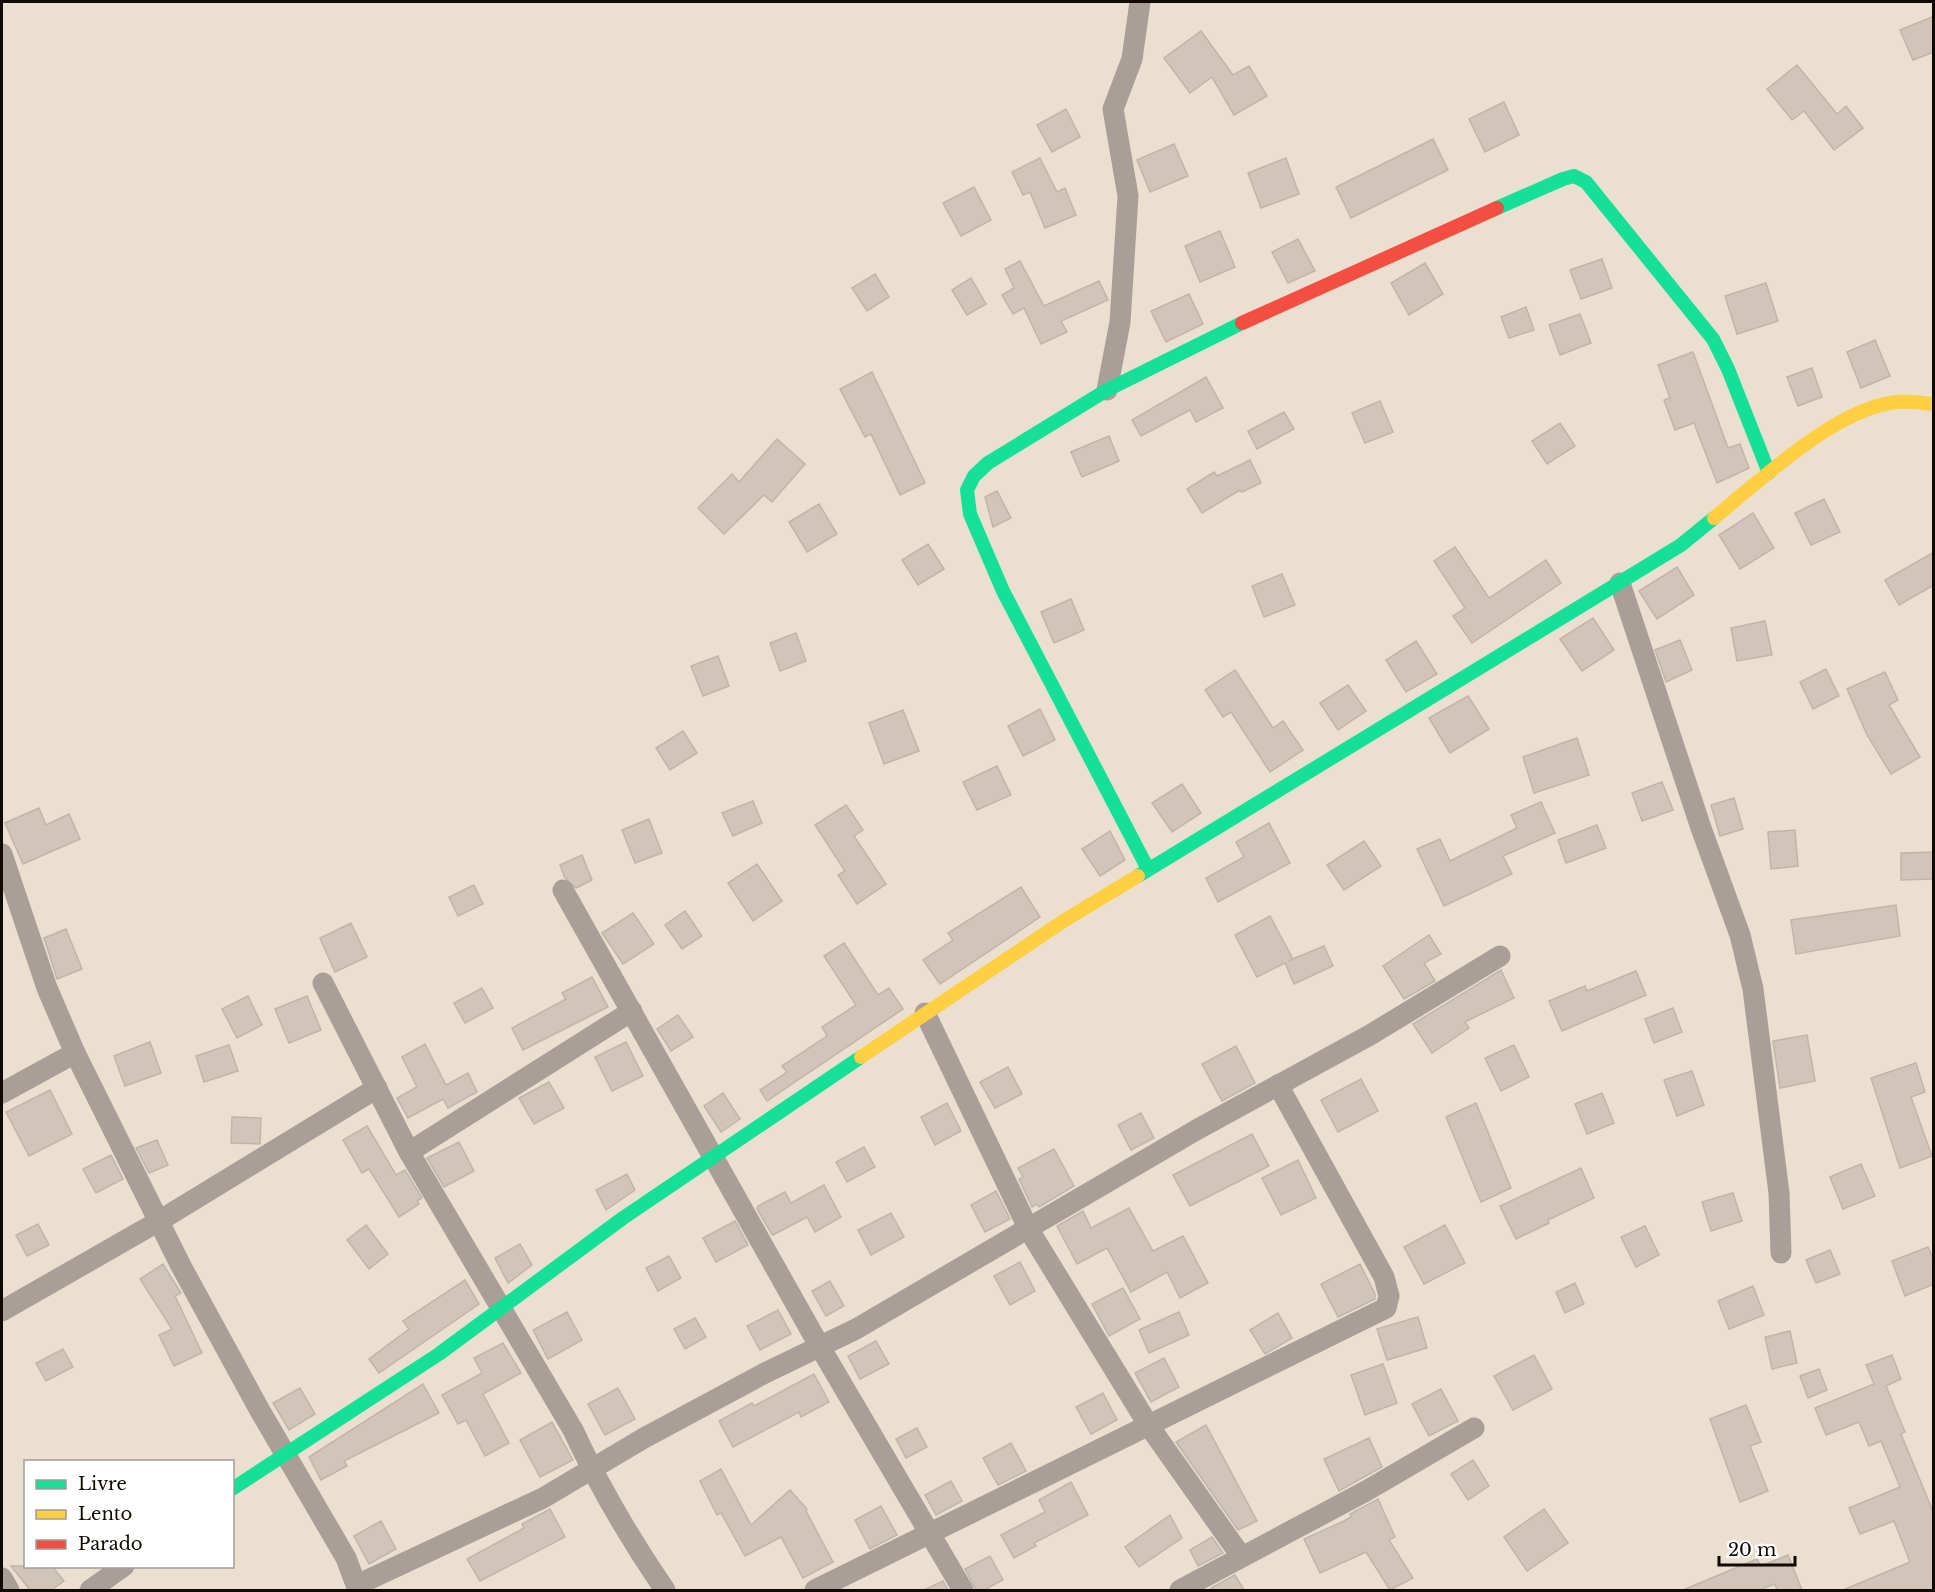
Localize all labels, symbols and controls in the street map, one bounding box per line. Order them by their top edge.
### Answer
legend [24,1460,234,1568]
text: Livre [78,1473,127,1495]
text: Lento [78,1503,132,1525]
scale bar [1719,1529,1796,1567]
text: Parado [78,1533,143,1555]
text: 20 m [1728,1539,1776,1561]

